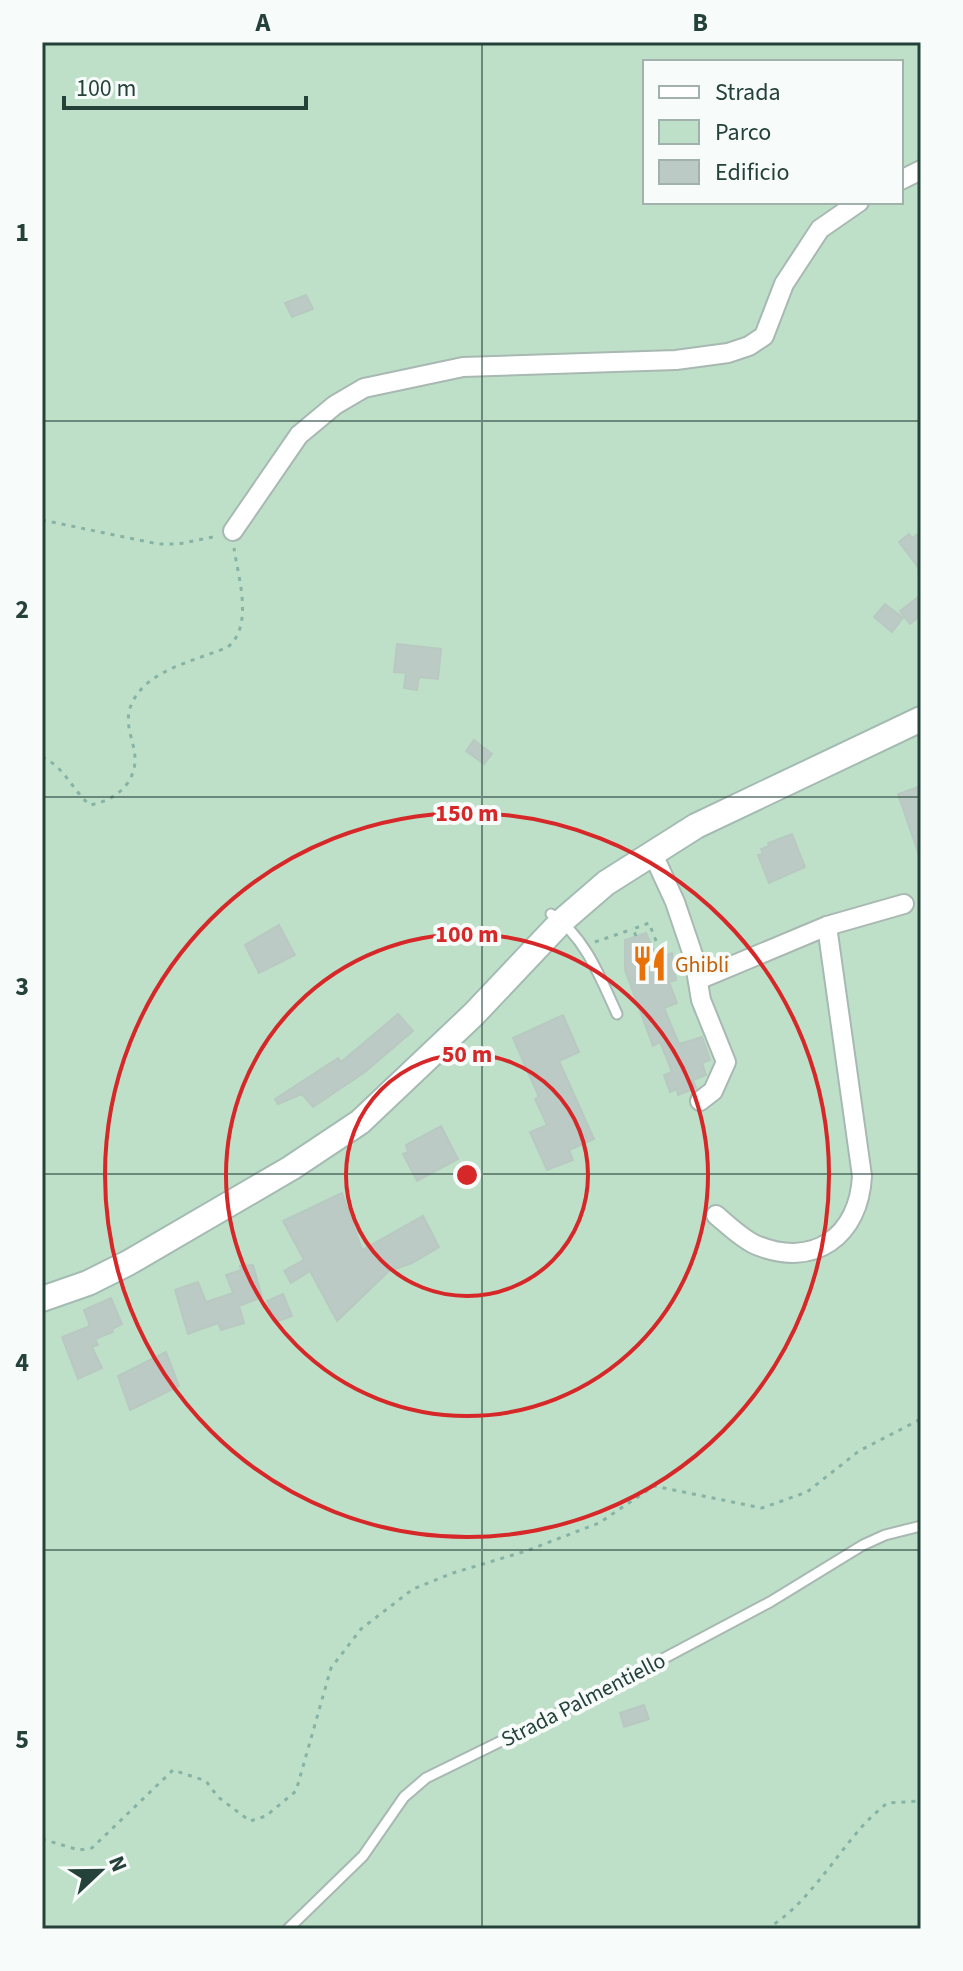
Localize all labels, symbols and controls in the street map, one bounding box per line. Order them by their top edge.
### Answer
text: A [255,4,272,41]
text: B [692,4,708,41]
scale bar [64,60,306,110]
legend [643,60,903,204]
text: 100 m [76,71,136,106]
text: Strada [715,75,781,110]
text: Parco [715,115,771,150]
text: Edificio [715,155,789,190]
text: 1 [15,214,29,251]
text: 2 [15,591,29,628]
text: 150 m [435,796,499,831]
text: 100 m [435,917,499,952]
restaurant icon: Ghibli [630,945,668,983]
place label: Ghibli [675,949,729,981]
text: 3 [15,968,29,1005]
text: 50 m [442,1037,492,1072]
centre of rings [453,1161,481,1189]
text: 4 [15,1344,29,1381]
street label: Strada Palmentiello [496,1645,671,1755]
text: 5 [15,1721,29,1758]
north arrow [60,1831,140,1911]
text: N [100,1851,135,1877]

